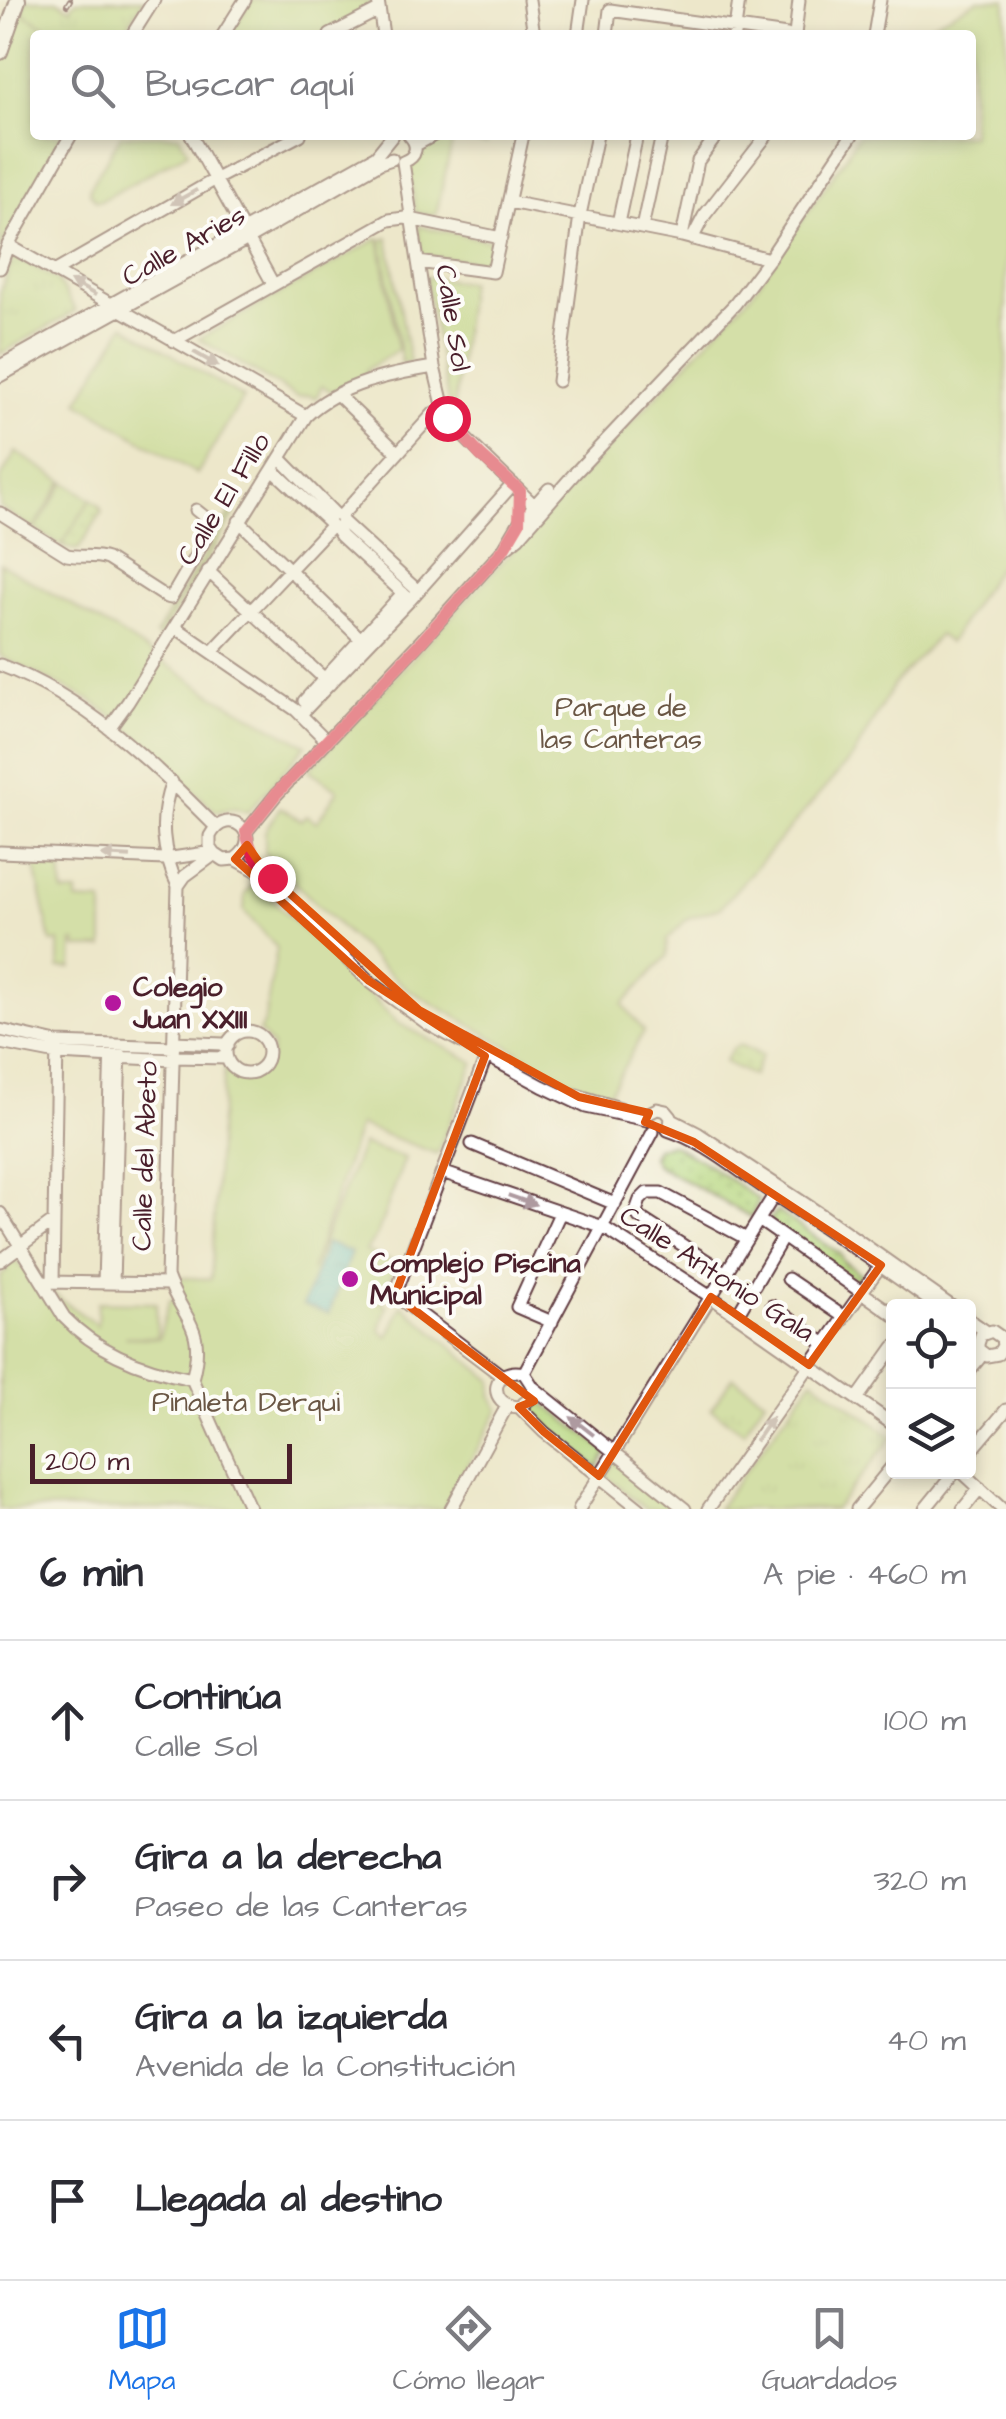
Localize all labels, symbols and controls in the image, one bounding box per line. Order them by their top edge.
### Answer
search box [30,30,976,140]
icon: search [65,58,120,113]
text: Buscar aquí [145,59,354,111]
one-way arrow [169,189,198,206]
street label: Calle Aries [115,196,253,296]
street label: Calle Sol [425,262,481,374]
one-way arrow [69,279,98,296]
one-way arrow [192,349,220,367]
route start [425,396,471,442]
street label: Calle El Fillo [168,425,280,573]
park label: Parque de las Canteras [540,688,702,759]
one-way arrow [99,848,131,864]
route end [250,856,296,902]
place label: Colegio Juan XXIII [132,968,248,1039]
marker: Colegio Juan XXIII [102,992,124,1014]
street label: Calle del Abeto [122,1060,168,1252]
one-way arrow [508,1193,538,1208]
street label: Calle Antonio Gala [612,1196,822,1352]
place label: Complejo Piscina Municipal [370,1244,582,1316]
marker: Complejo Piscina Municipal [339,1268,361,1290]
map controls [886,1299,976,1479]
button: locate [886,1299,976,1389]
one-way arrow [678,1322,696,1350]
park label: Pinaleta Derqui [152,1383,340,1422]
button: layers [886,1389,976,1479]
one-way arrow [569,1416,595,1437]
one-way arrow [754,1416,773,1443]
scale bar [30,1439,292,1484]
text: 200 m [45,1442,129,1481]
text: 6 min [40,1545,143,1603]
text: A pie · 460 m [763,1552,966,1597]
text: Continúa [135,1672,281,1724]
icon: ahead [40,1693,95,1748]
text: 100 m [884,1698,966,1743]
text: Calle Sol [135,1724,258,1769]
text: Gira a la derecha [135,1832,441,1884]
icon: right [40,1853,95,1908]
text: 320 m [874,1858,966,1903]
text: Paseo de las Canteras [135,1884,468,1929]
text: Gira a la izquierda [135,1992,447,2044]
icon: left [40,2013,95,2068]
text: 40 m [886,2018,966,2063]
text: Avenida de la Constitución [135,2044,515,2089]
icon: arrive [40,2173,95,2228]
text: Llegada al destino [135,2174,442,2226]
tab: Mapa [108,2301,176,2400]
tab: Cómo llegar [392,2301,545,2400]
tab: Guardados [762,2301,898,2400]

